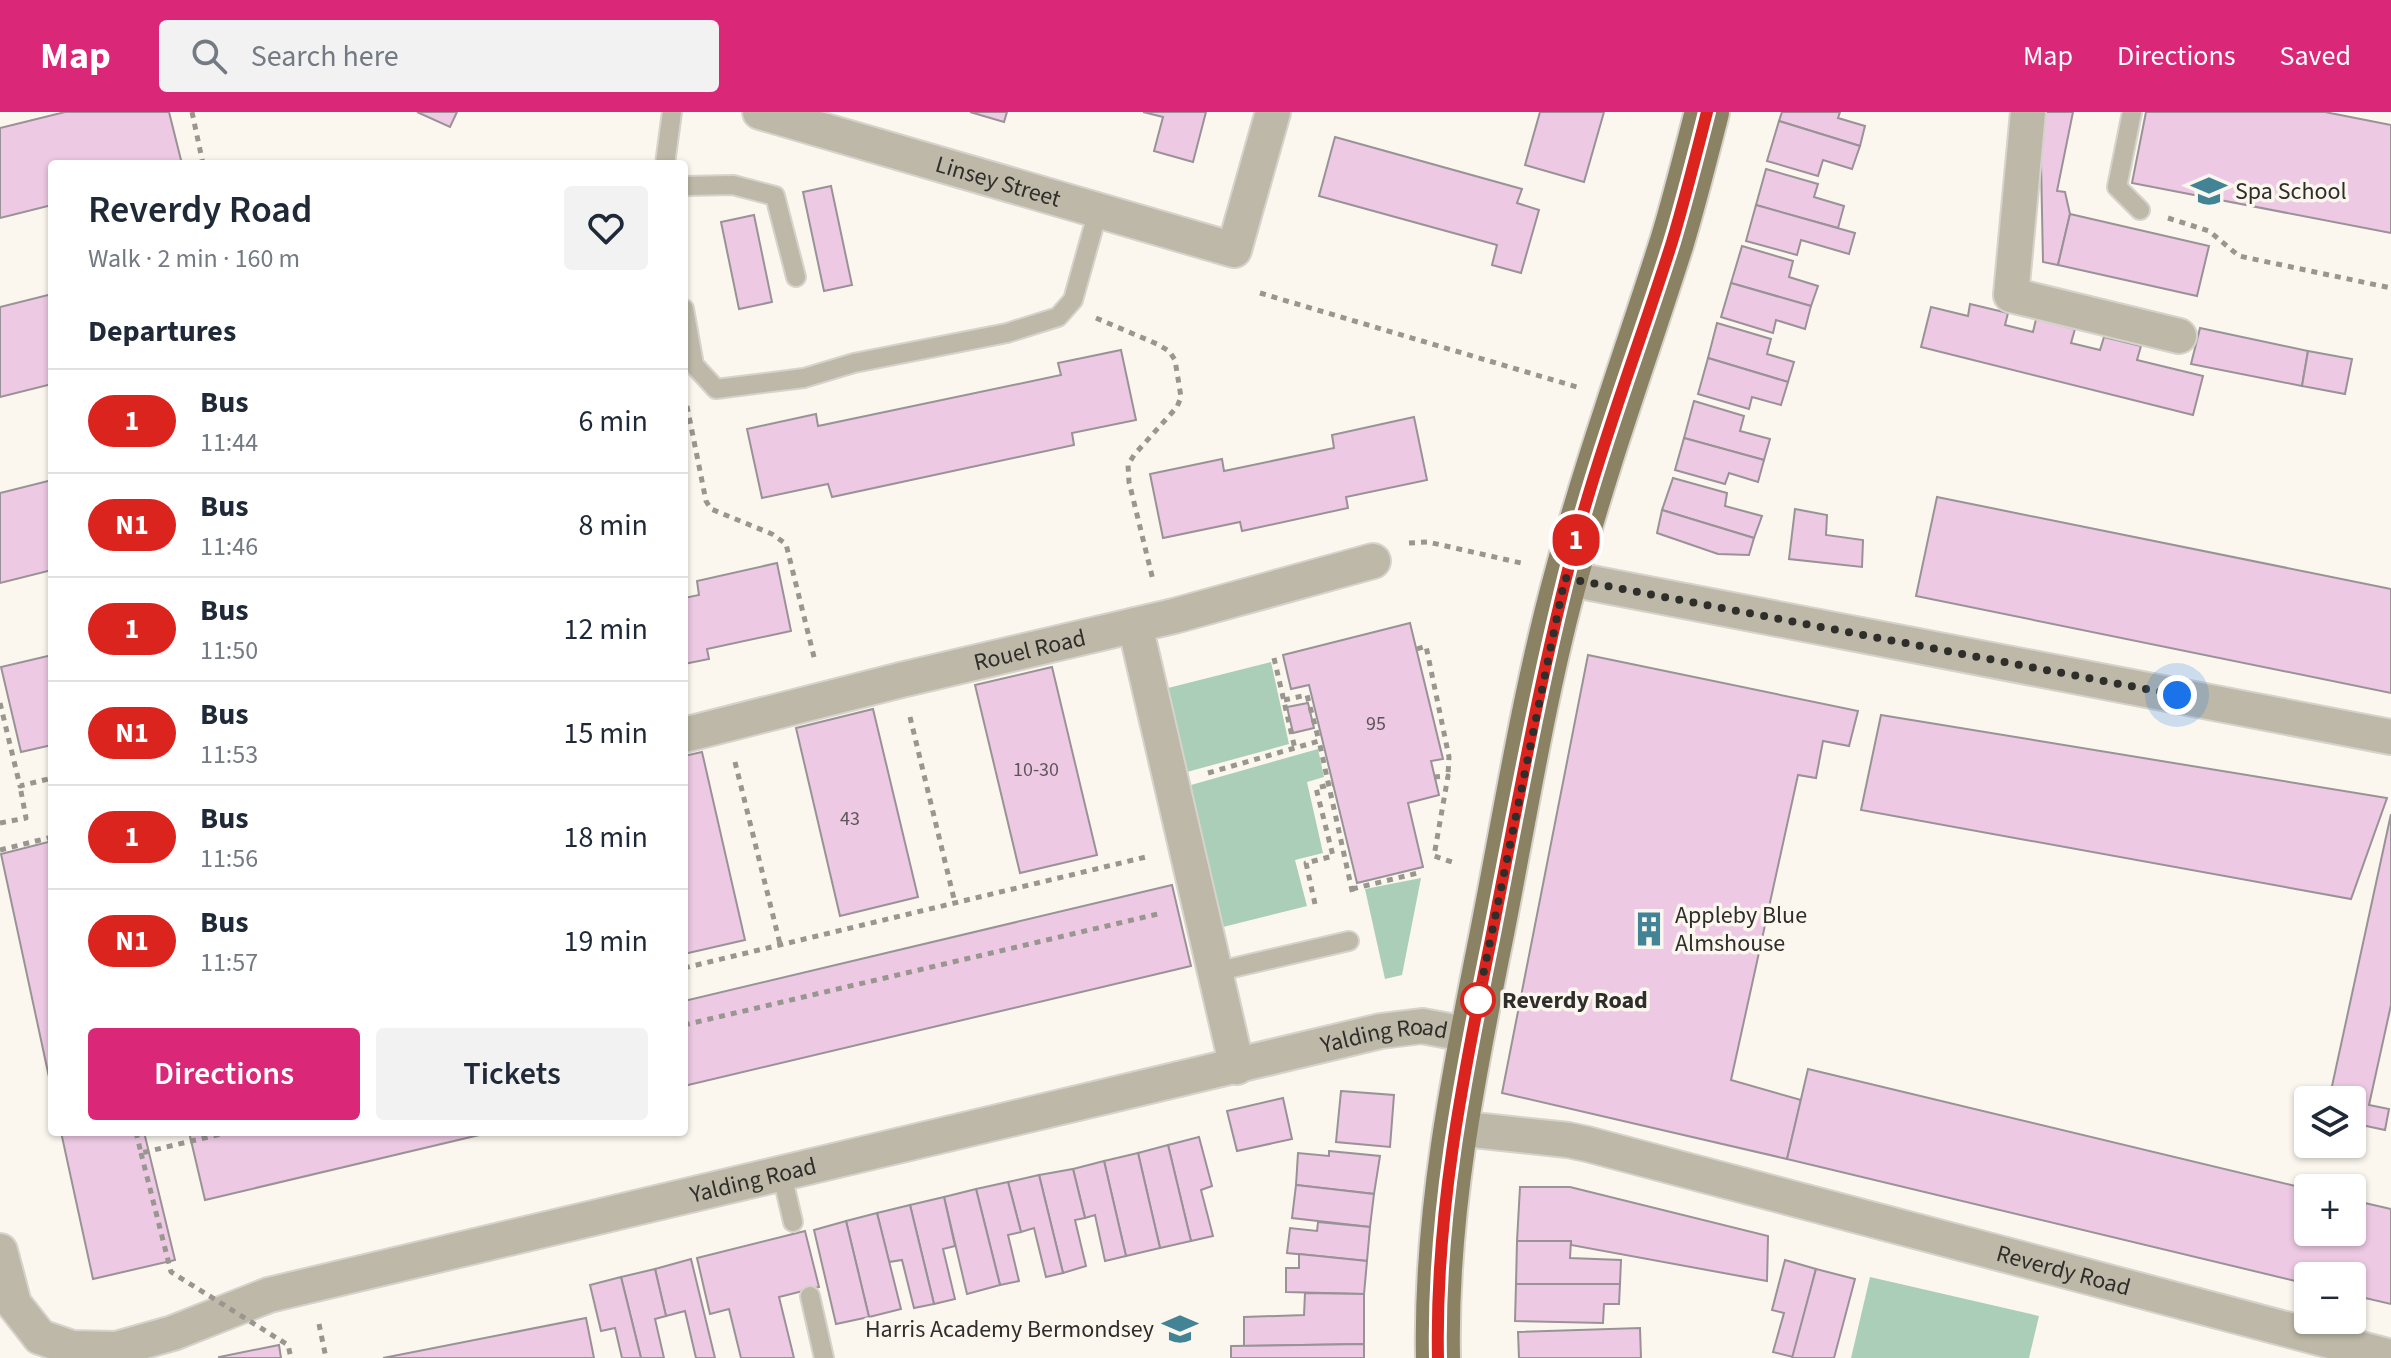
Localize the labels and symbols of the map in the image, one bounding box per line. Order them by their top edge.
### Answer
street label: Linsey Street [931,146,1065,216]
school or university icon: Spa School [2190,172,2228,210]
place label: Spa School [2235,174,2347,209]
line badge: 1 [1550,514,1602,566]
street label: Rouel Road [970,620,1089,680]
your location [2157,675,2197,715]
house number: 95 [1366,710,1386,738]
house number: 10-30 [1013,756,1059,784]
house number: 43 [840,805,860,833]
place label: Appleby Blue Almshouse [1675,898,1807,961]
building icon: Appleby Blue Almshouse [1630,910,1668,948]
marker: Reverdy Road [1461,983,1495,1017]
place label: Reverdy Road [1502,983,1648,1018]
street label: Yalding Road [1316,1009,1451,1062]
street label: Yalding Road [686,1148,820,1212]
street label: Reverdy Road [1993,1236,2134,1305]
school or university icon: Harris Academy Bermondsey [1161,1310,1199,1348]
place label: Harris Academy Bermondsey [865,1312,1154,1347]

